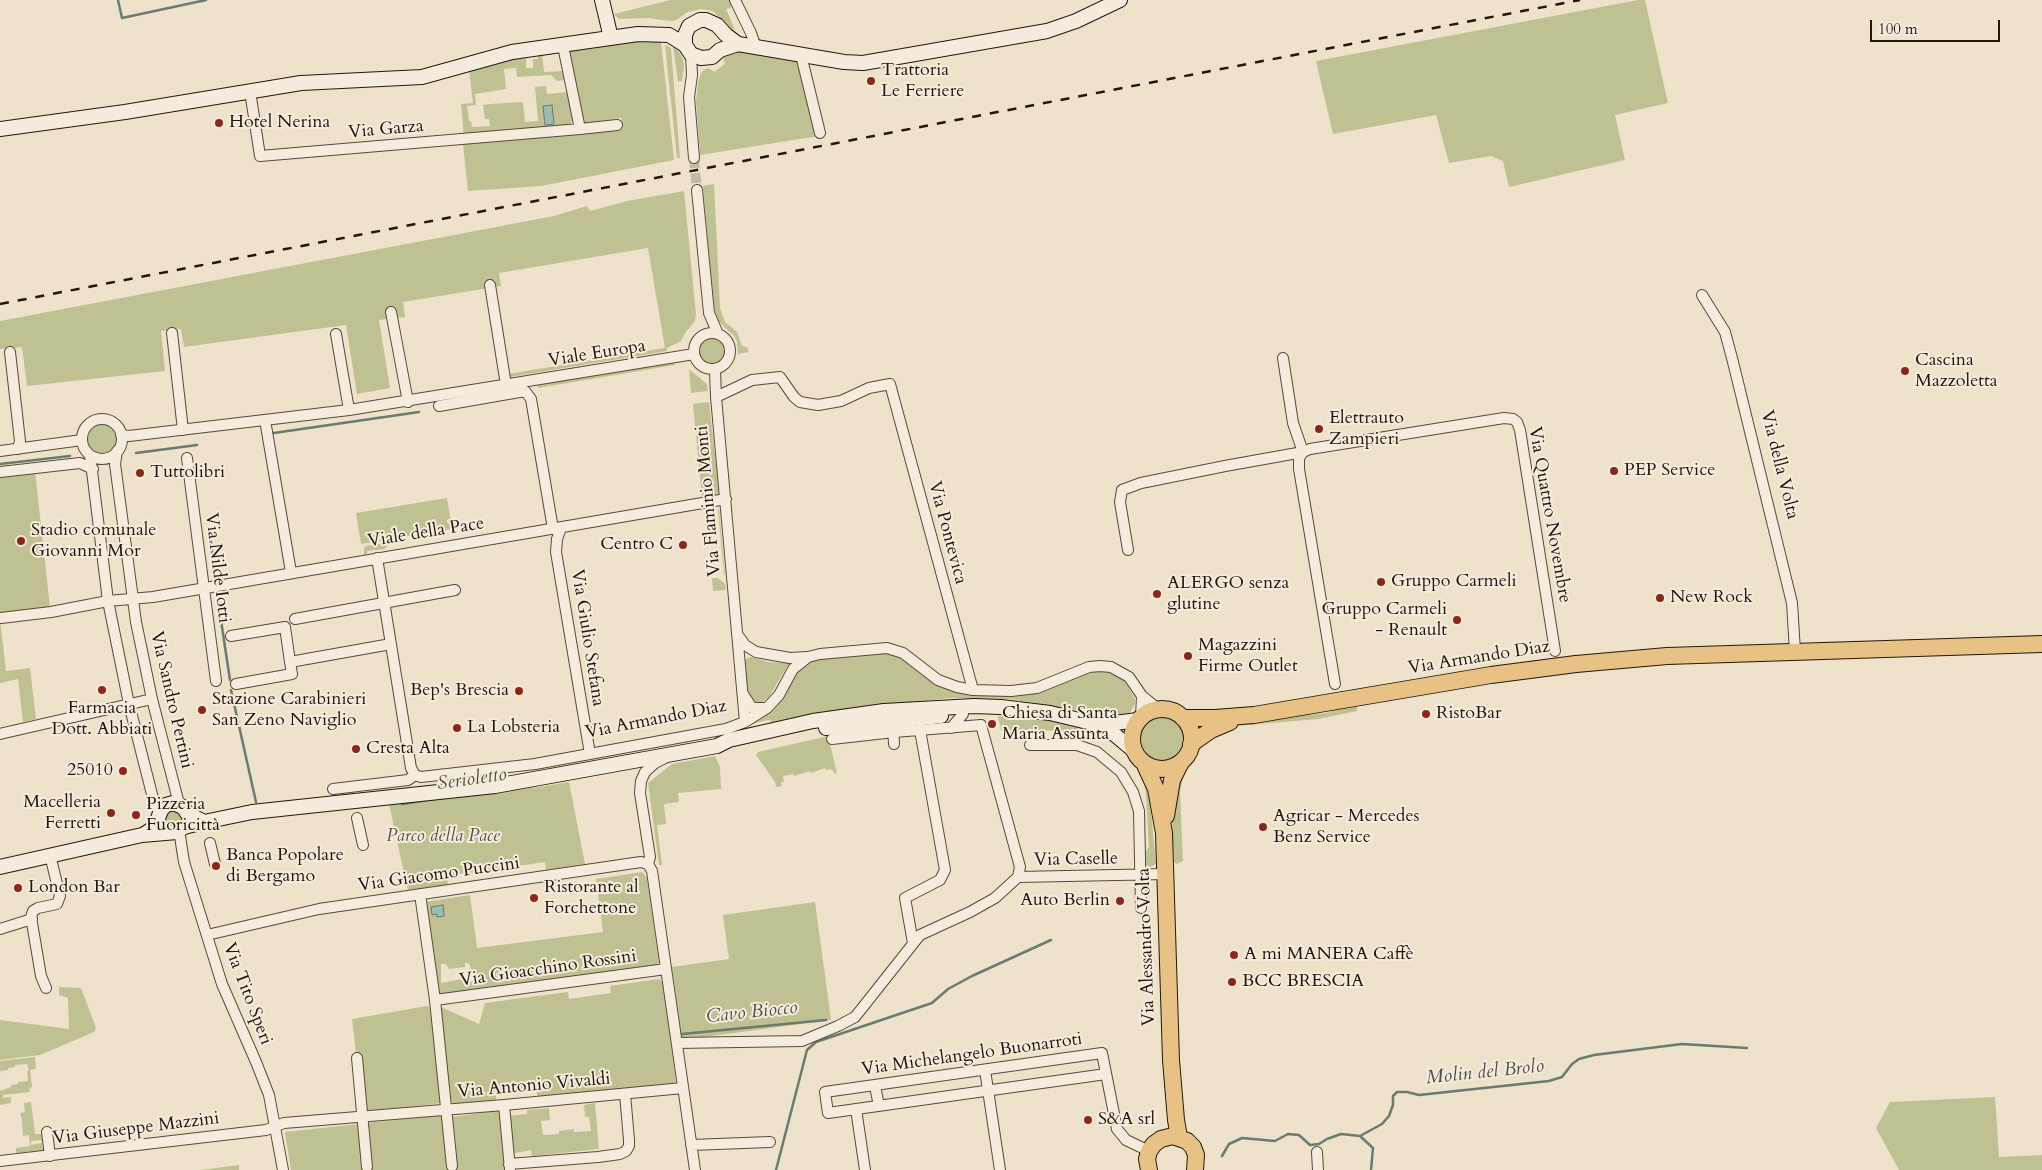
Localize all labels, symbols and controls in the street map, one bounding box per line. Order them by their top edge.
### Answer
scale bar [1872,10,2002,42]
text: 100 m [1878,19,1918,39]
place label: Trattoria Le Ferriere [881,60,964,102]
marker: Trattoria Le Ferriere [865,75,877,87]
place label: Hotel Nerina [229,112,330,134]
street label: Via Garza [348,116,424,144]
marker: Hotel Nerina [213,117,225,129]
street label: Viale Europa [547,336,647,372]
place label: Cascina Mazzoletta [1915,350,1997,392]
marker: Cascina Mazzoletta [1899,365,1911,377]
place label: Elettrauto Zampieri [1329,408,1404,450]
street label: Via della Volta [1755,408,1803,522]
marker: Elettrauto Zampieri [1313,423,1325,435]
street label: Via Flaminio Monti [692,425,726,577]
street label: Via Quattro Novembre [1523,425,1575,605]
place label: PEP Service [1624,460,1716,482]
place label: Tuttolibri [150,462,225,484]
marker: PEP Service [1608,465,1620,477]
marker: Tuttolibri [134,467,146,479]
street label: Via Pontevica [923,479,971,587]
street label: Via Nilde Iotti [200,512,234,624]
street label: Viale della Pace [366,513,486,553]
place label: Stadio comunale Giovanni Mor [31,520,156,562]
place label: Centro C [600,534,673,556]
marker: Stadio comunale Giovanni Mor [15,535,27,547]
marker: Centro C [677,539,689,551]
street label: Via Giulio Stefana [566,568,608,708]
place label: Gruppo Carmeli [1391,571,1517,593]
place label: ALERGO senza glutine [1167,573,1289,616]
marker: Gruppo Carmeli [1375,576,1387,588]
place label: New Rock [1670,587,1753,609]
marker: ALERGO senza glutine [1151,588,1163,600]
marker: New Rock [1654,592,1666,604]
place label: Gruppo Carmeli - Renault [1321,599,1447,642]
marker: Gruppo Carmeli - Renault [1451,614,1463,626]
street label: Via Sandro Pertini [145,629,197,771]
place label: Magazzini Firme Outlet [1198,635,1298,678]
street label: Via Armando Diaz [1407,636,1551,680]
marker: Magazzini Firme Outlet [1182,650,1194,662]
place label: Bep's Brescia [410,680,509,702]
marker: Farmacia Dott. Abbiati [96,684,108,696]
marker: Bep's Brescia [513,685,525,697]
place label: Stazione Carabinieri San Zeno Naviglio [212,689,366,732]
street label: Via Armando Diaz [584,696,728,744]
place label: Farmacia Dott. Abbiati [52,698,152,741]
place label: Chiesa di Santa Maria Assunta [1002,703,1117,746]
place label: RistoBar [1436,703,1502,725]
marker: Stazione Carabinieri San Zeno Naviglio [196,704,208,716]
marker: RistoBar [1420,708,1432,720]
place label: La Lobsteria [467,717,560,739]
marker: Chiesa di Santa Maria Assunta [986,718,998,730]
marker: La Lobsteria [451,722,463,734]
place label: Cresta Alta [366,738,450,760]
marker: Cresta Alta [350,743,362,755]
place label: 25010 [67,760,113,782]
water label: Serioletto [436,764,508,796]
marker: 25010 [117,765,129,777]
place label: Macelleria Ferretti [23,792,101,834]
place label: Pizzeria Fuoricittà [146,794,220,836]
place label: Agricar - Mercedes Benz Service [1273,806,1420,849]
marker: Macelleria Ferretti [105,807,117,819]
marker: Pizzeria Fuoricittà [130,809,142,821]
marker: Agricar - Mercedes Benz Service [1257,821,1269,833]
park label: Parco della Pace [386,826,500,848]
place label: Banca Popolare di Bergamo [226,845,344,888]
street label: Via Caselle [1034,848,1118,872]
street label: Via Giacomo Puccini [357,853,521,897]
marker: Banca Popolare di Bergamo [210,860,222,872]
street label: Via Alessandro Volta [1133,868,1161,1026]
place label: London Bar [28,877,120,899]
place label: Ristorante al Forchettone [544,877,639,920]
marker: London Bar [12,882,24,894]
place label: Auto Berlin [1020,890,1110,912]
marker: Ristorante al Forchettone [528,892,540,904]
marker: Auto Berlin [1114,895,1126,907]
street label: Via Tito Speri [218,940,276,1048]
place label: A mi MANERA Caffè [1244,944,1414,966]
street label: Via Gioacchino Rossini [458,946,638,992]
marker: A mi MANERA Caffè [1228,949,1240,961]
place label: BCC BRESCIA [1242,971,1364,993]
marker: BCC BRESCIA [1226,976,1238,988]
water label: Cavo Biocco [705,997,799,1029]
street label: Via Michelangelo Buonarroti [860,1029,1084,1081]
water label: Molin del Brolo [1425,1055,1545,1091]
street label: Via Antonio Vivaldi [457,1069,611,1103]
street label: Via Giuseppe Mazzini [51,1108,221,1150]
place label: S&A srl [1098,1109,1155,1131]
marker: S&A srl [1082,1114,1094,1126]

